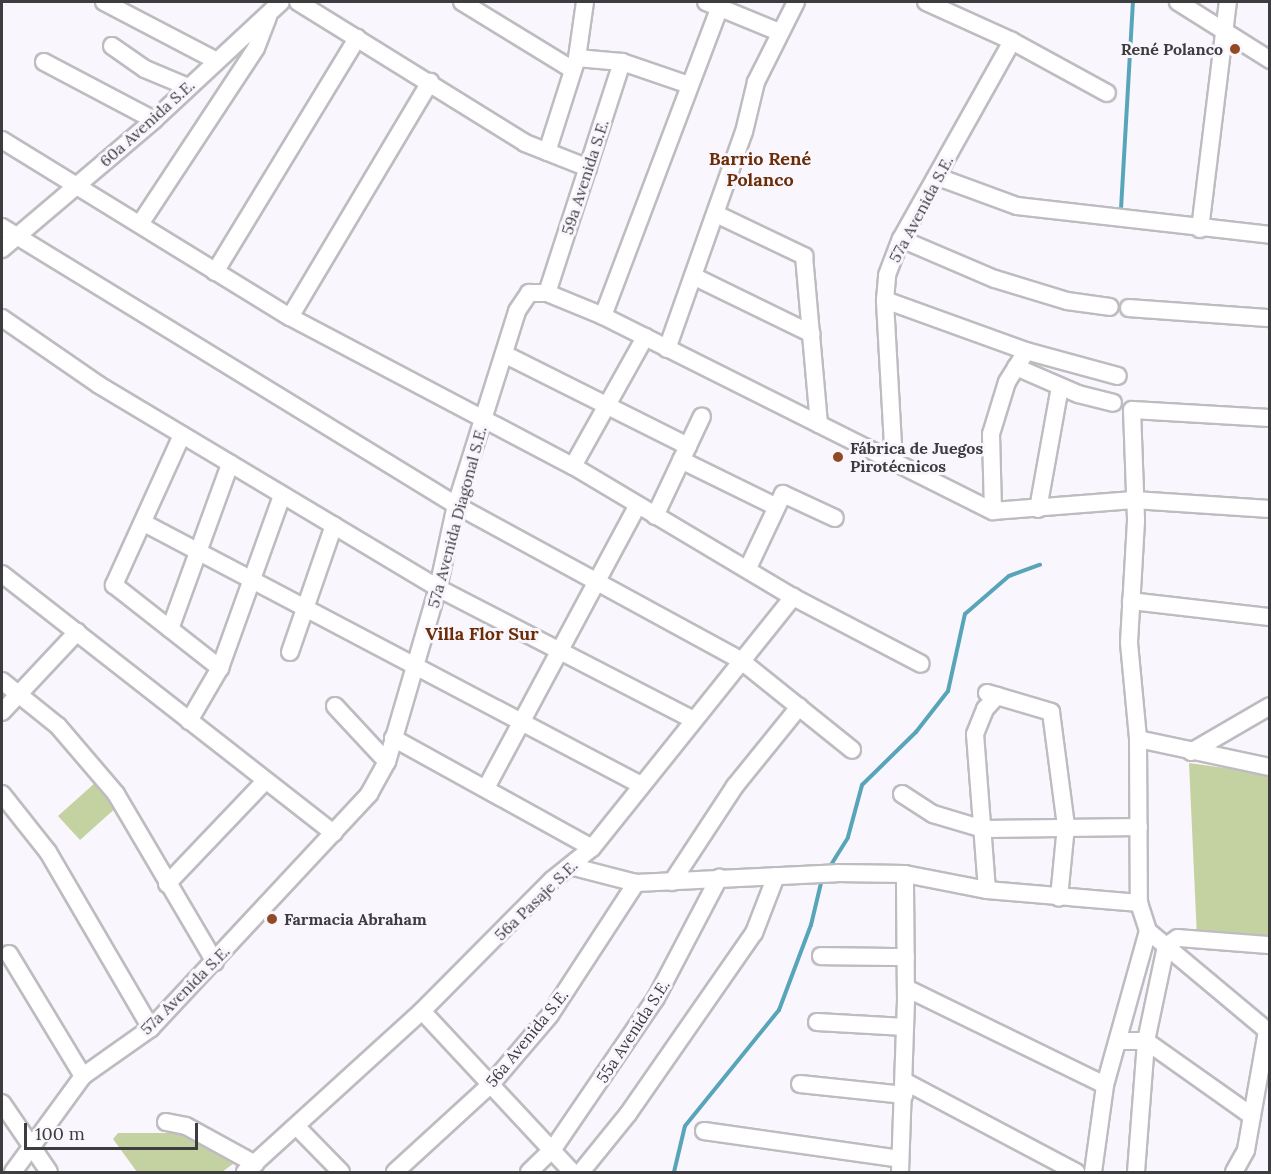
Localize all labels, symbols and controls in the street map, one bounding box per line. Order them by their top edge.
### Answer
place label: René Polanco [1121,39,1223,59]
marker: René Polanco [1228,42,1242,56]
street label: 60a Avenida S.E. [96,75,198,171]
street label: 59a Avenida S.E. [557,117,613,237]
district label: Barrio René Polanco [709,149,811,192]
street label: 57a Avenida S.E. [885,152,957,266]
street label: 57a Avenida Diagonal S.E. [423,424,491,610]
place label: Fábrica de Juegos Pirotécnicos [850,438,983,476]
marker: Fábrica de Juegos Pirotécnicos [831,450,845,464]
district label: Villa Flor Sur [425,623,539,645]
street label: 56a Pasaje S.E. [491,856,581,944]
place label: Farmacia Abraham [284,909,427,929]
marker: Farmacia Abraham [265,912,279,926]
street label: 57a Avenida S.E. [136,941,234,1039]
street label: 55a Avenida S.E. [592,976,674,1086]
street label: 56a Avenida S.E. [482,985,572,1091]
scale bar [27,1111,201,1149]
text: 100 m [35,1122,85,1145]

